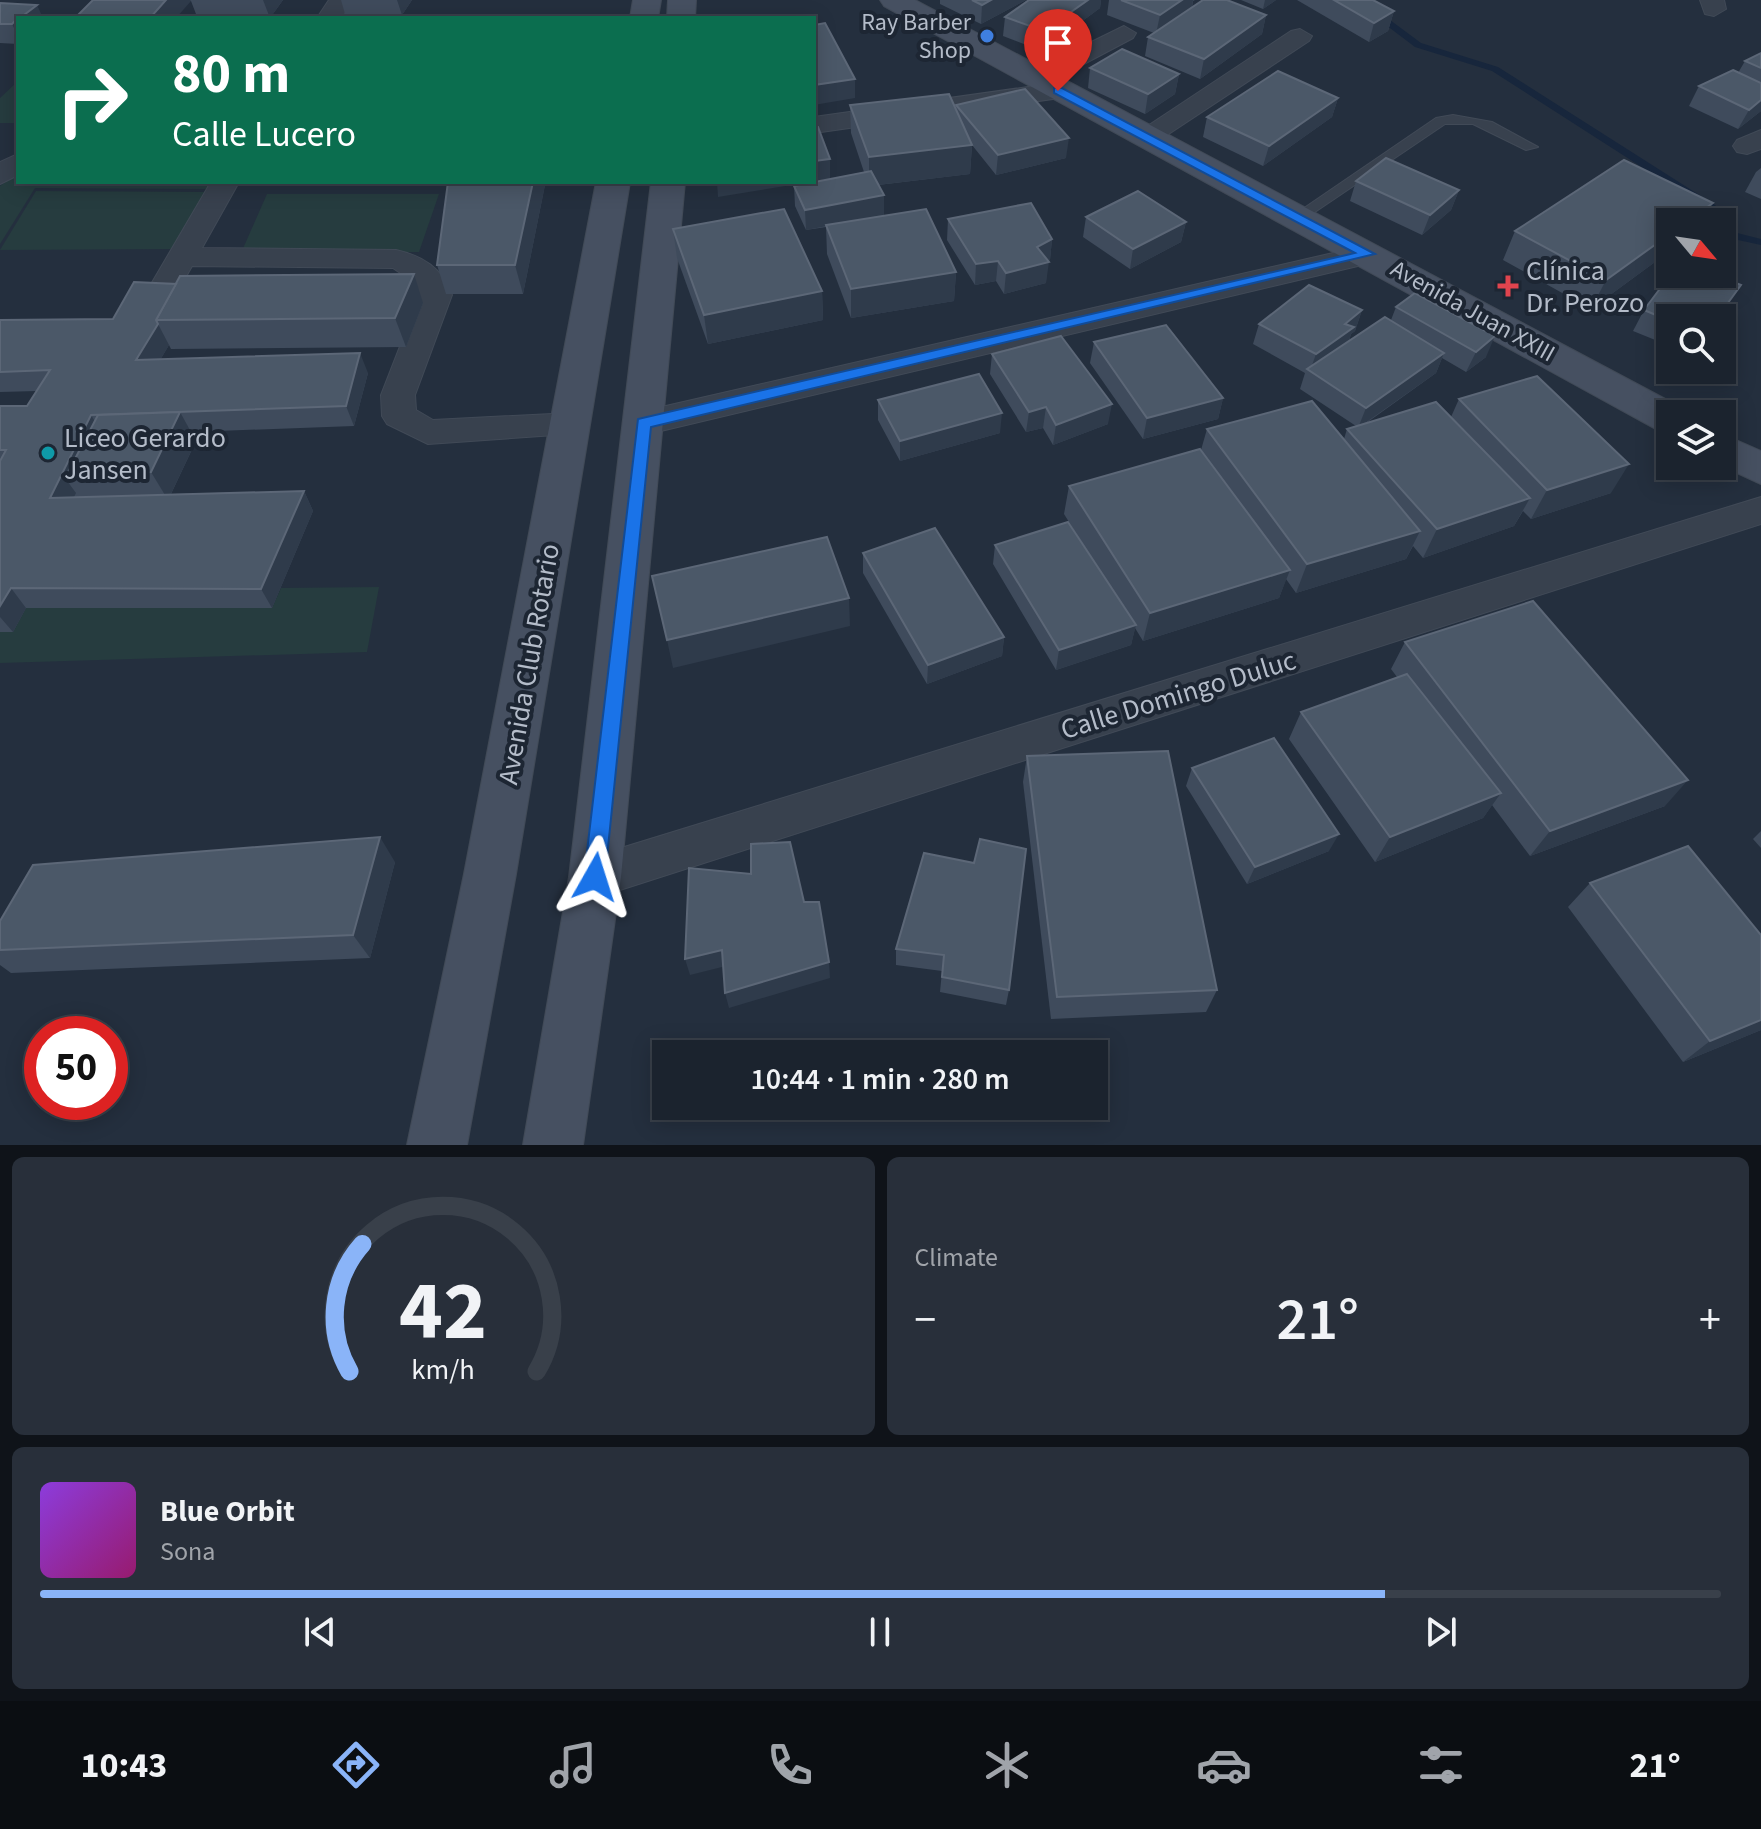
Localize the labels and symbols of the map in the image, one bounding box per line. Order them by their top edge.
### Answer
place label: Ray Barber Shop [861,5,972,68]
pin [1024,9,1092,91]
marker: Ray Barber Shop [978,27,996,45]
north arrow [1656,208,1736,288]
place label: Clínica Dr. Perozo [1526,251,1644,323]
street label: Avenida Juan XXIII [1384,252,1561,371]
marker: Clínica Dr. Perozo [1497,275,1519,297]
place label: Liceo Gerardo Jansen [64,418,226,490]
marker: Liceo Gerardo Jansen [39,444,57,462]
street label: Avenida Club Rotario [488,541,570,788]
street label: Calle Domingo Duluc [1056,640,1301,750]
position arrow [553,835,637,919]
speed limit sign: 50 [24,1016,128,1120]

